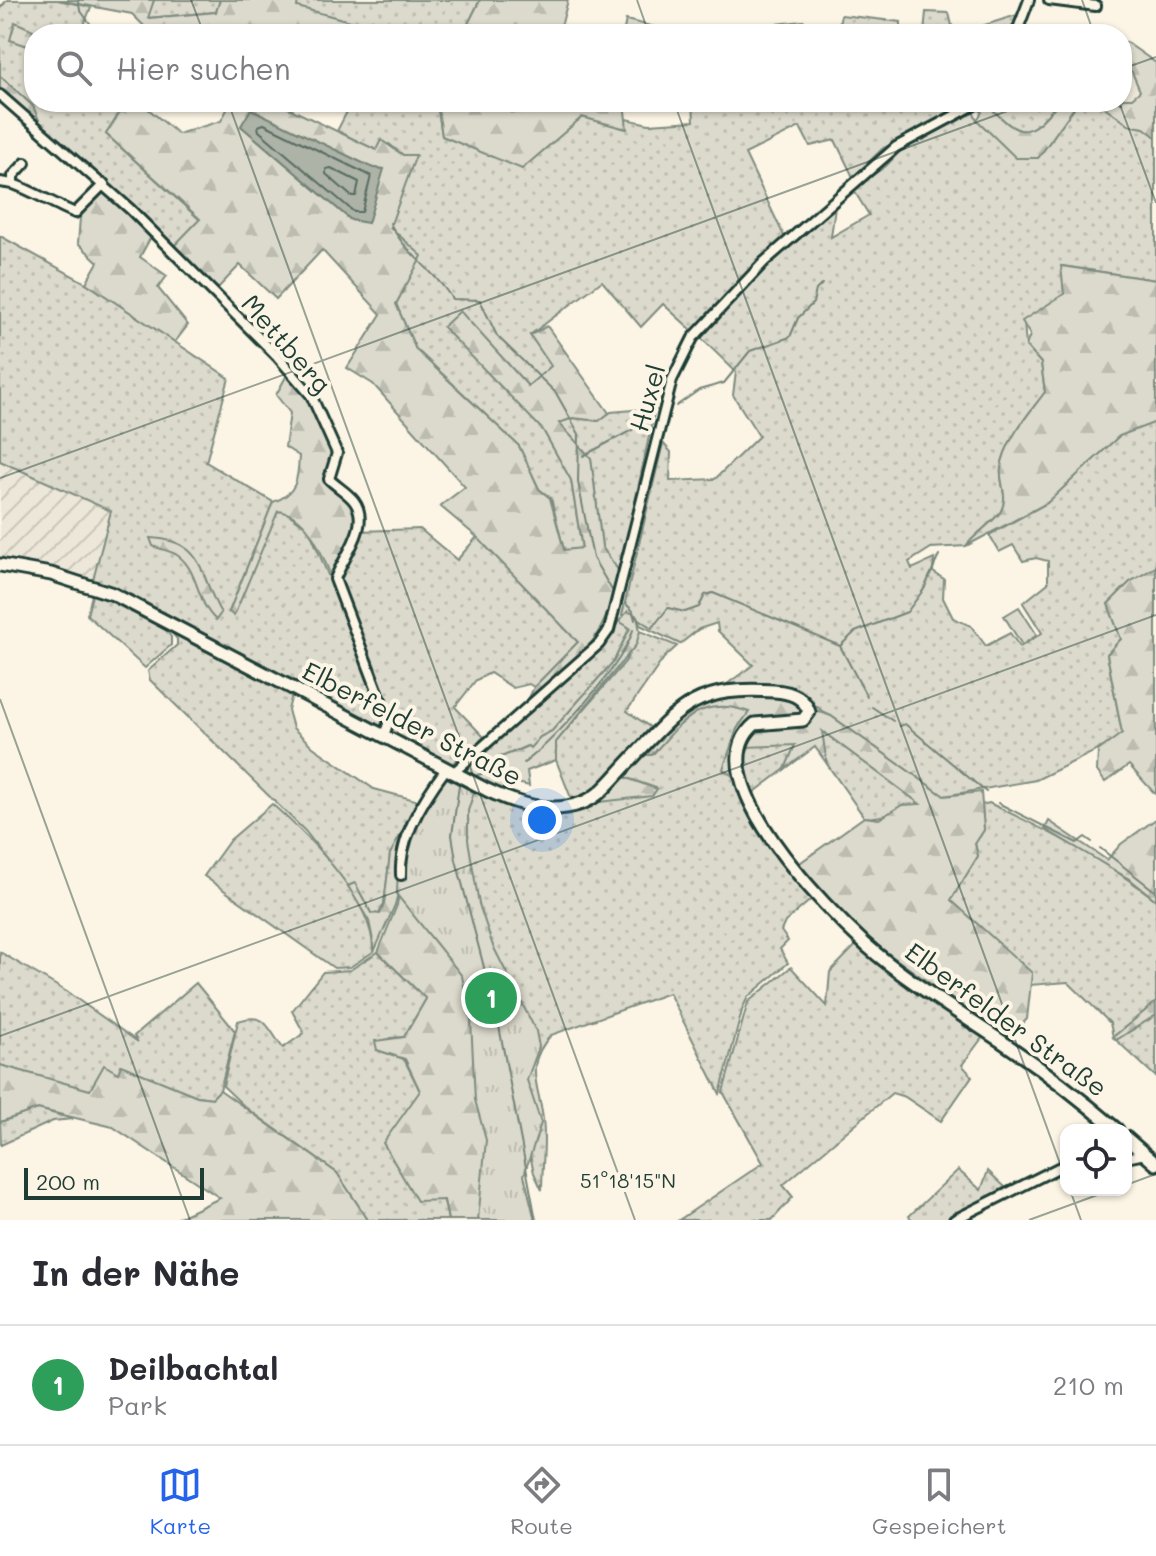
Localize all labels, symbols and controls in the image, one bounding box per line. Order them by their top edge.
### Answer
search box [24,24,1132,112]
icon: search [52,46,96,90]
text: Hier suchen [116,48,291,88]
street label: Mettberg [234,287,339,400]
street label: Huxel [621,360,673,435]
street label: Elberfelder Straße [297,653,528,793]
your location [522,800,562,840]
street label: Elberfelder Straße [899,934,1114,1104]
pin: 1 [465,968,517,1028]
map controls [1060,1124,1132,1196]
button: locate [1060,1124,1132,1196]
scale bar [24,1164,204,1200]
text: 200 m [36,1167,100,1196]
text: 51°18'15"N [580,1167,676,1193]
text: In der Nähe [32,1250,240,1295]
text: Deilbachtal [108,1348,278,1388]
text: 1 [52,1368,64,1402]
text: 210 m [1053,1368,1124,1402]
text: Park [108,1388,167,1422]
tab: Karte [150,1463,211,1540]
tab: Route [510,1463,573,1540]
tab: Gespeichert [872,1463,1006,1540]

